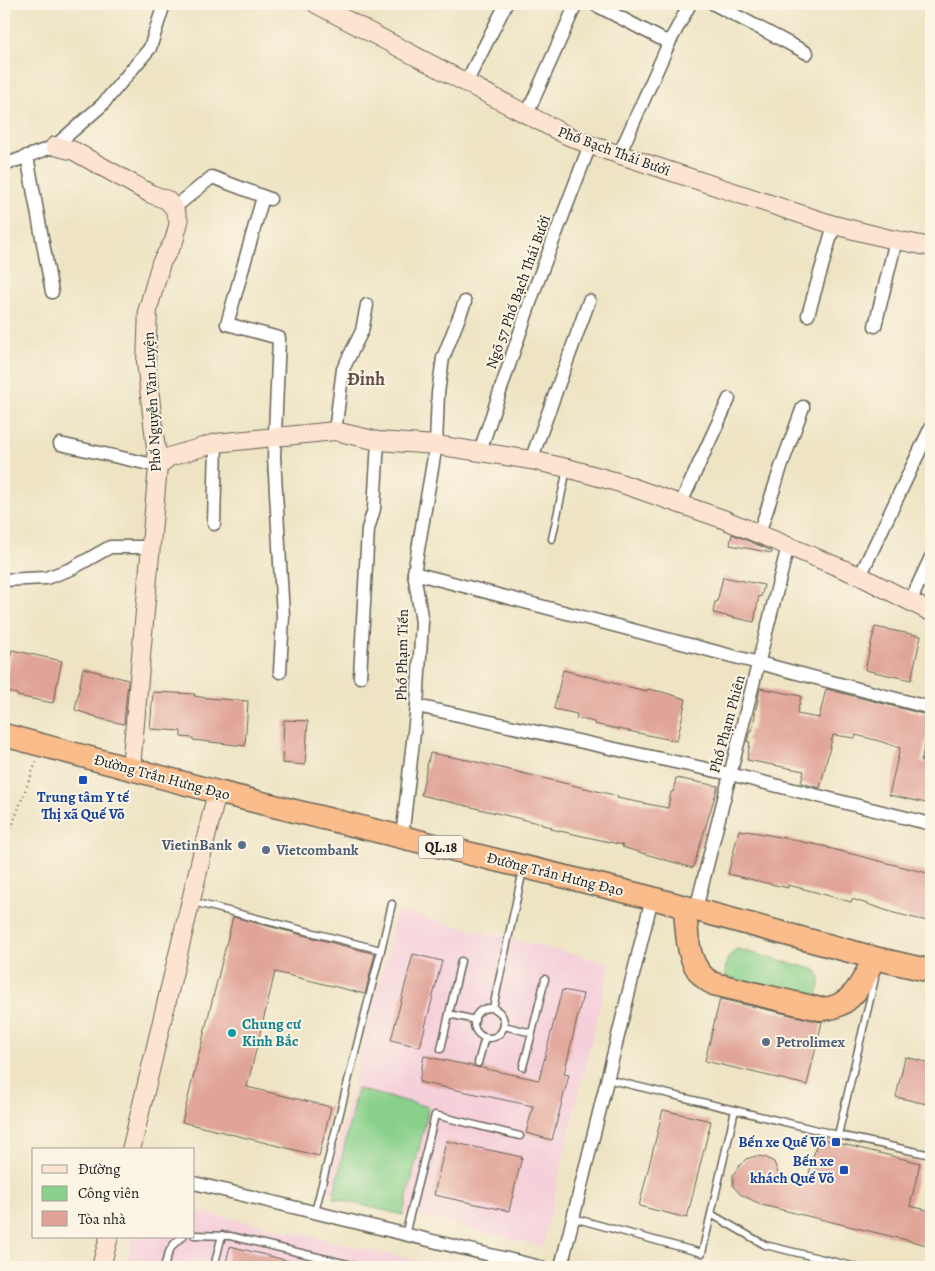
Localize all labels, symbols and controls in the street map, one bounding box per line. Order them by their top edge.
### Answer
street label: Phố Bạch Thái Bưởi [555,121,673,181]
street label: Ngõ 57 Phố Bạch Thái Bưởi [481,212,555,372]
street label: Phố Nguyễn Văn Luyện [138,331,166,473]
district label: Đỉnh [347,367,385,391]
street label: Phố Phạm Tiến [391,609,413,701]
street label: Phố Phạm Phiên [704,673,750,775]
street label: Đường Trần Hưng Đạo [92,749,232,805]
marker: Trung tâm Y tế Thị xã Quế Võ [77,774,89,786]
place label: Trung tâm Y tế Thị xã Quế Võ [37,787,130,824]
place label: VietinBank [161,835,232,855]
road number: QL.18 [418,836,464,859]
marker: VietinBank [236,839,248,851]
place label: Vietcombank [275,840,359,860]
marker: Vietcombank [260,844,272,856]
street label: Đường Trần Hưng Đạo [484,847,626,901]
place label: Chung cư Kinh Bắc [242,1014,302,1051]
marker: Chung cư Kinh Bắc [226,1027,238,1039]
place label: Petrolimex [776,1032,845,1052]
marker: Petrolimex [760,1036,772,1048]
place label: Bến xe Quế Võ [738,1132,826,1152]
marker: Bến xe Quế Võ [830,1136,842,1148]
legend [32,1148,195,1238]
place label: Bến xe khách Quế Võ [750,1151,834,1188]
text: Đường [78,1159,121,1179]
marker: Bến xe khách Quế Võ [838,1164,850,1176]
text: Công viên [78,1183,139,1203]
text: Tòa nhà [78,1209,126,1229]

